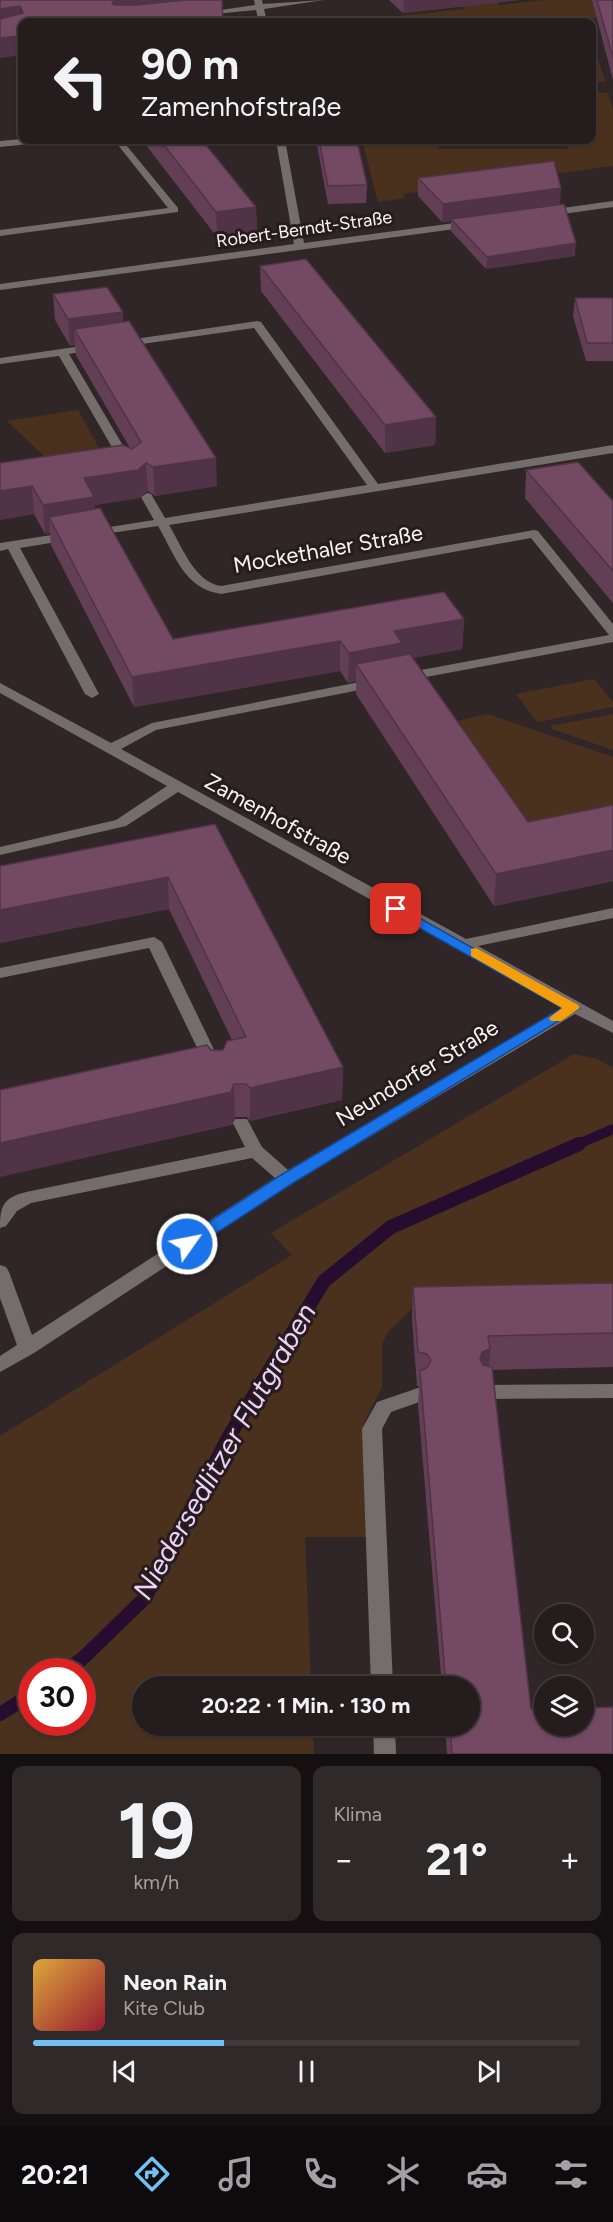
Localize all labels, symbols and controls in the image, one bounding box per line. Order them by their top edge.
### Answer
text: 90 m [141,39,239,90]
icon: left [42,42,120,120]
text: Zamenhofstraße [141,90,341,123]
street label: Robert-Berndt-Straße [215,206,394,252]
street label: Mockethaler Straße [231,519,425,579]
street label: Zamenhofstraße [200,768,356,870]
pin [370,883,421,934]
icon: arrive [379,892,412,925]
street label: Neundorfer Straße [331,1014,503,1132]
position arrow [155,1212,219,1276]
water label: Niedersedlitzer Flutgraben [125,1297,323,1605]
map controls [534,1604,594,1736]
button: search [534,1604,594,1664]
speed limit sign: 30 [18,1658,96,1736]
button: layers [534,1676,594,1736]
text: 20:22 · 1 Min. · 130 m [202,1692,410,1719]
text: 19 [117,1784,195,1878]
text: Klima [334,1802,382,1826]
text: 21° [426,1832,488,1886]
text: − [334,1840,354,1879]
text: + [559,1840,580,1879]
text: km/h [133,1870,179,1894]
text: Neon Rain [123,1969,227,1996]
text: Kite Club [123,1996,205,2020]
icon: previous [108,2055,141,2088]
icon: pause [290,2055,323,2088]
icon: next [472,2055,505,2088]
icon: directions [131,2153,173,2195]
icon: music [215,2153,257,2195]
icon: phone [299,2153,341,2195]
icon: climate [382,2153,424,2195]
icon: car [466,2153,508,2195]
icon: filters [550,2153,592,2195]
text: 20:21 [21,2158,89,2191]

